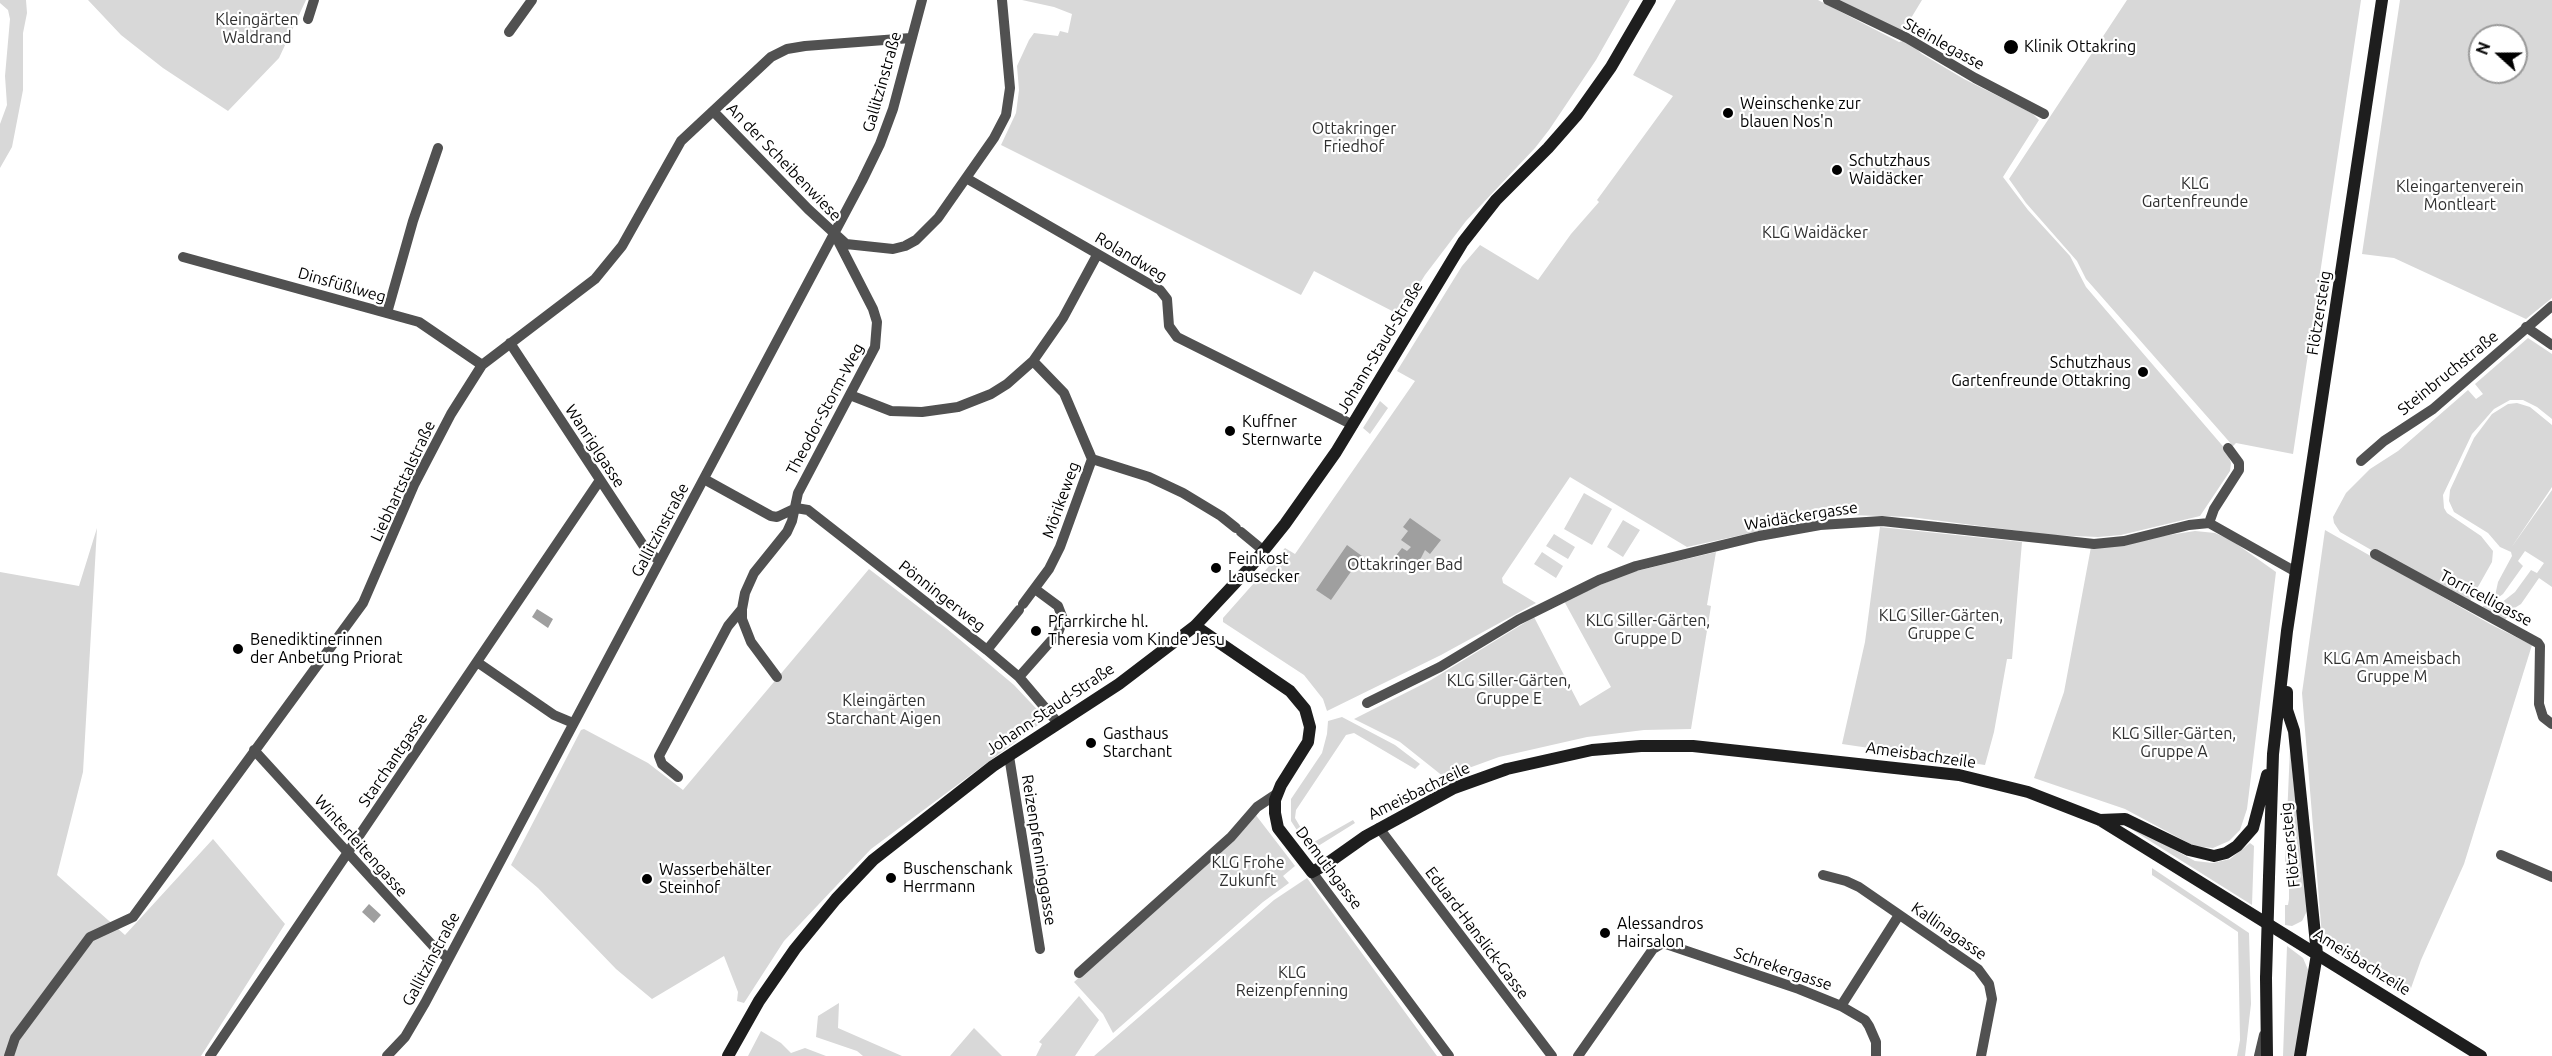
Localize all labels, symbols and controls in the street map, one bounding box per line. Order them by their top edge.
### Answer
park label: Kleingärten Waldrand [215,10,299,48]
street label: Steinlegasse [1900,14,1988,74]
north arrow [2468,24,2528,84]
street label: Gallitzinstraße [858,29,906,135]
place label: Klinik Ottakring [2024,37,2136,57]
marker: Klinik Ottakring [2002,38,2020,56]
text: N [2473,39,2494,57]
place label: Weinschenke zur blauen Nos'n [1740,94,1861,132]
street label: An der Scheibenwiese [723,99,845,225]
marker: Weinschenke zur blauen Nos'n [1721,106,1735,120]
park label: Ottakringer Friedhof [1312,119,1396,157]
place label: Schutzhaus Waidäcker [1849,151,1930,189]
marker: Schutzhaus Waidäcker [1830,163,1844,177]
park label: KLG Gartenfreunde [2142,174,2248,212]
park label: Kleingartenverein Montleart [2396,177,2524,215]
park label: KLG Waidäcker [1762,223,1868,243]
street label: Rolandweg [1091,228,1171,286]
street label: Dinsfüßlweg [296,263,388,307]
street label: Flötzersteig [2303,269,2335,357]
street label: Johann-Staud-Straße [1333,277,1427,417]
street label: Steinbruchstraße [2394,327,2502,419]
street label: Theodor-Storm-Weg [782,340,868,478]
place label: Schutzhaus Gartenfreunde Ottakring [1951,353,2131,391]
marker: Schutzhaus Gartenfreunde Ottakring [2136,365,2150,379]
street label: Wanriglgasse [561,401,629,491]
place label: Kuffner Sternwarte [1242,412,1322,450]
street label: Liebhartstalstraße [367,417,439,545]
marker: Kuffner Sternwarte [1223,424,1237,438]
street label: Mörikeweg [1038,459,1084,541]
street label: Gallitzinstraße [627,480,693,580]
street label: Waidäckergasse [1743,498,1859,534]
place label: Feinkost Lausecker [1228,549,1299,587]
park label: Ottakringer Bad [1347,555,1463,575]
street label: Pönningerweg [895,556,989,636]
marker: Feinkost Lausecker [1209,561,1223,575]
street label: Torricelligasse [2436,566,2536,630]
park label: KLG Siller-Gärten, Gruppe C [1879,606,2003,644]
park label: KLG Siller-Gärten, Gruppe D [1586,611,1710,649]
place label: Pfarrkirche hl. Theresia vom Kinde Jesu [1048,612,1225,650]
marker: Pfarrkirche hl. Theresia vom Kinde Jesu [1029,624,1043,638]
place label: Benediktinerinnen der Anbetung Priorat [250,630,403,668]
marker: Benediktinerinnen der Anbetung Priorat [231,642,245,656]
park label: KLG Am Ameisbach Gruppe M [2323,649,2461,687]
street label: Johann-Staud-Straße [982,659,1118,759]
park label: KLG Siller-Gärten, Gruppe E [1447,671,1571,709]
park label: Kleingärten Starchant Aigen [827,691,941,729]
street label: Starchantgasse [354,709,432,811]
place label: Gasthaus Starchant [1103,724,1172,762]
park label: KLG Siller-Gärten, Gruppe A [2112,724,2236,762]
marker: Gasthaus Starchant [1084,736,1098,750]
street label: Ameisbachzeile [1865,738,1977,772]
street label: Ameisbachzeile [1365,758,1473,824]
street label: Reizenpfenninggasse [1018,773,1060,927]
street label: Winterleitengasse [310,791,412,901]
street label: Flötzersteig [2276,801,2304,889]
street label: Demuthgasse [1292,823,1366,913]
park label: KLG Frohe Zukunft [1211,853,1285,891]
place label: Buschenschank Herrmann [903,859,1013,897]
place label: Wasserbehälter Steinhof [659,860,771,898]
street label: Eduard-Hanslick-Gasse [1421,863,1533,1003]
marker: Buschenschank Herrmann [884,871,898,885]
marker: Wasserbehälter Steinhof [640,872,654,886]
street label: Kallinagasse [1908,898,1990,964]
street label: Gallitzinstraße [398,909,464,1009]
place label: Alessandros Hairsalon [1617,914,1703,952]
street label: Ameisbachzeile [2310,924,2414,1000]
marker: Alessandros Hairsalon [1598,926,1612,940]
street label: Schrekergasse [1731,943,1835,995]
park label: KLG Reizenpfenning [1236,963,1348,1001]

